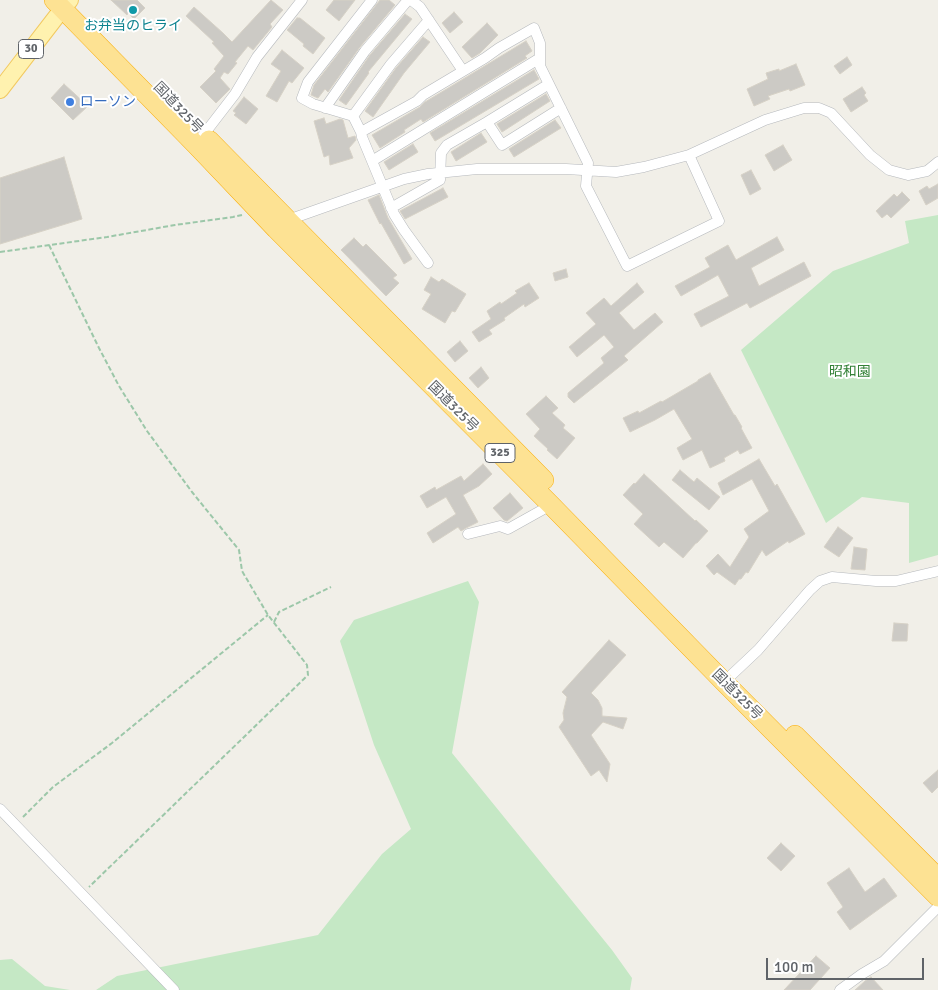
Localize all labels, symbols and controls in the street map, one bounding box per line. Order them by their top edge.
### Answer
marker: お弁当のヒライ [127,4,139,16]
place label: お弁当のヒライ [84,18,182,34]
road number: 30 [18,40,44,59]
street label: 国道325号 [149,79,207,137]
place label: ローソン [80,94,136,110]
marker: ローソン [64,96,76,108]
park label: 昭和園 [829,364,871,380]
street label: 国道325号 [424,378,482,436]
road number: 325 [485,443,515,462]
street label: 国道325号 [708,666,766,724]
scale bar [768,948,926,980]
text: 100 m [774,958,814,976]

